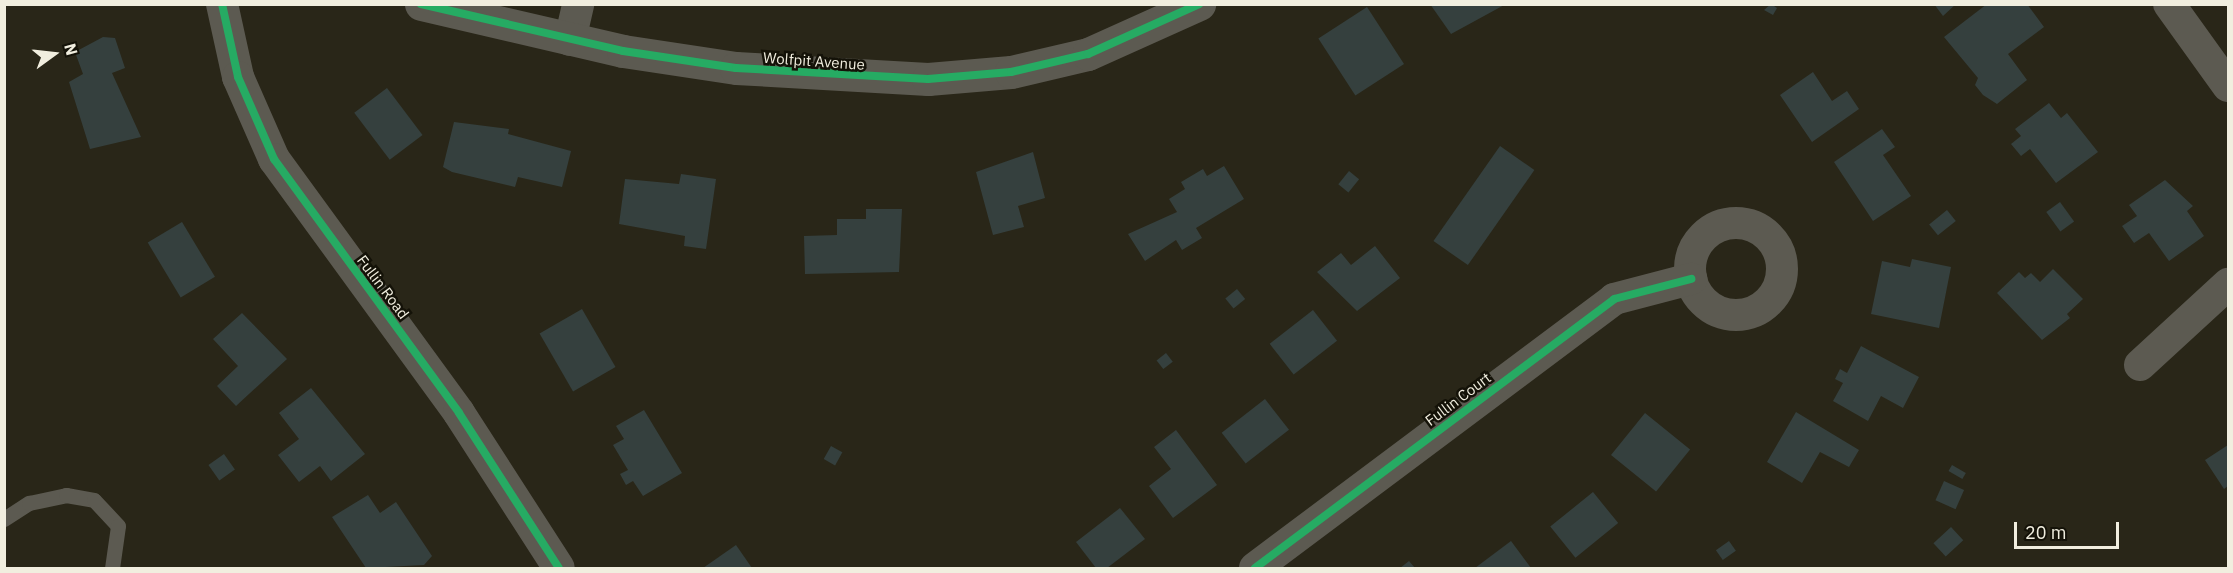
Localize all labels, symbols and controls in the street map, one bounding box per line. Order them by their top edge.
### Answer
north arrow [24,24,84,84]
text: N [60,41,83,58]
street label: Wolfpit Avenue [763,48,865,74]
street label: Fullin Road [353,252,413,322]
street label: Fullin Court [1422,368,1494,430]
scale bar [2017,510,2122,548]
text: 20 m [2025,521,2067,544]

